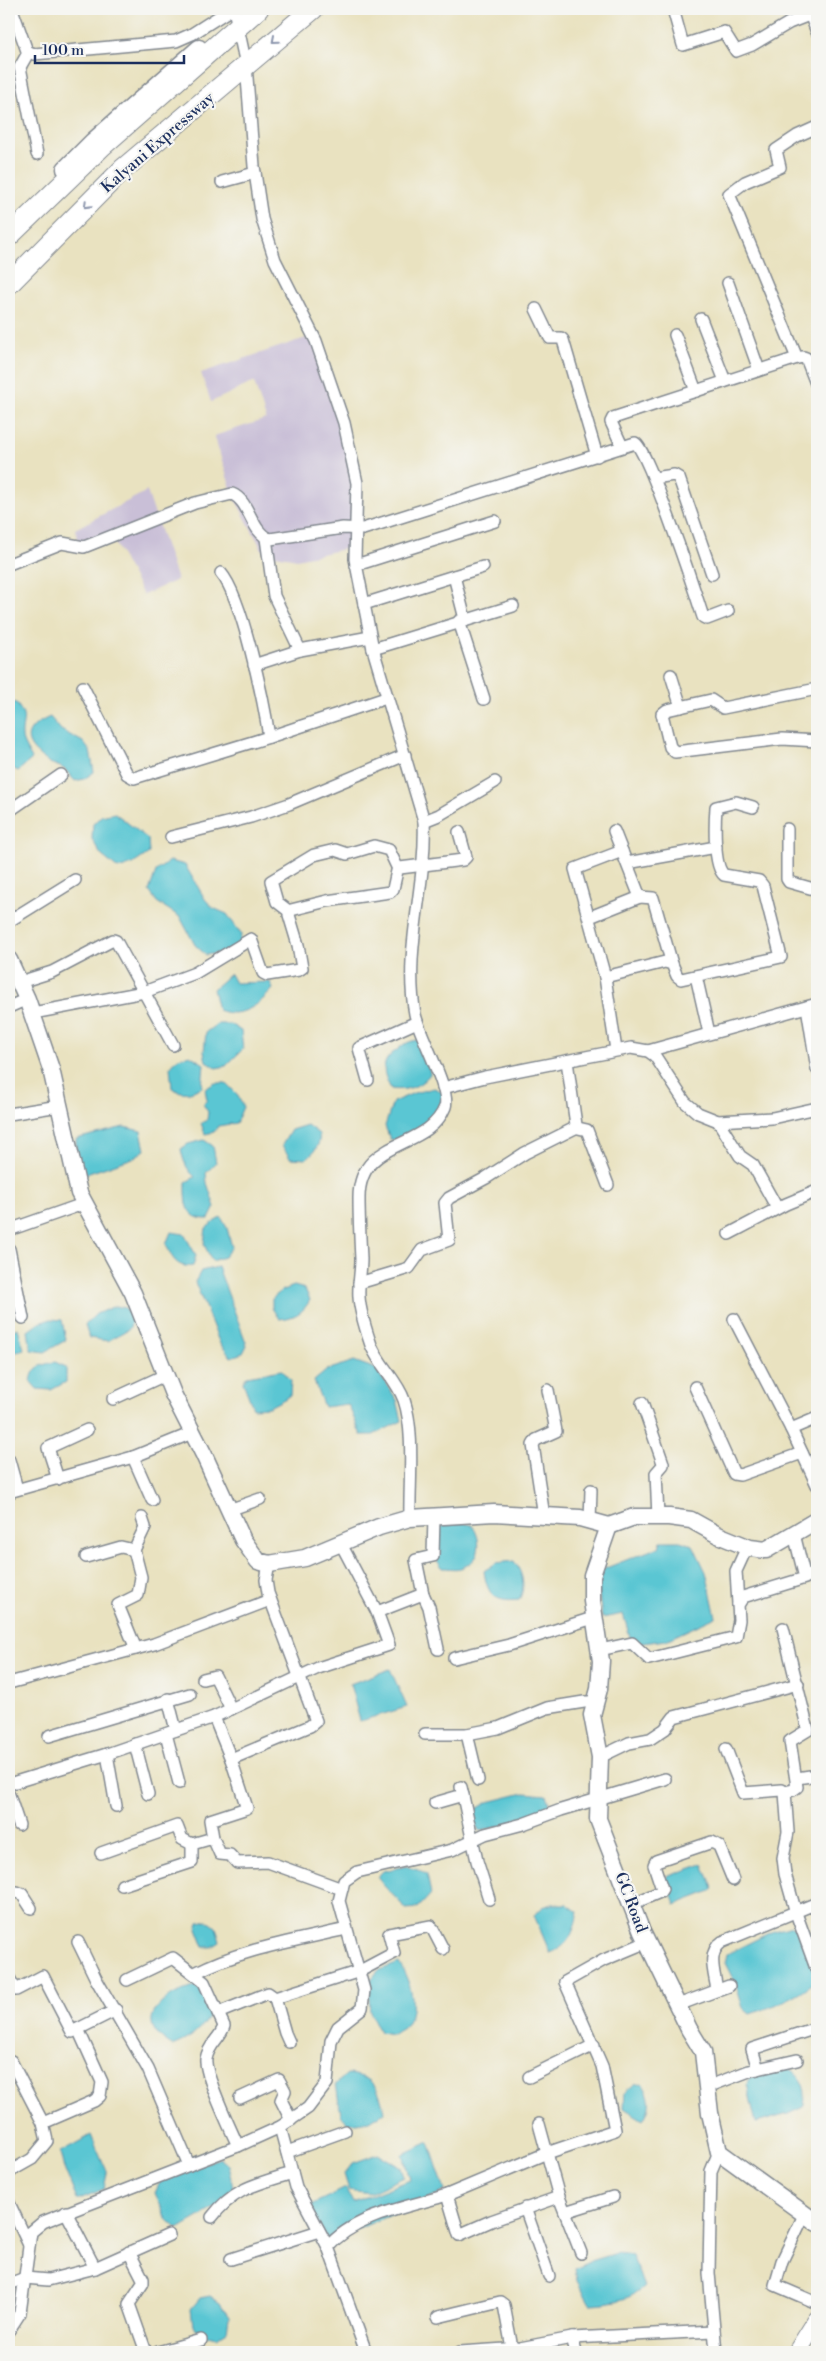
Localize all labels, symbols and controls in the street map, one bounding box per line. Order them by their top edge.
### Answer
scale bar [35,32,184,64]
one-way arrow [272,34,281,43]
text: 100 m [42,41,84,60]
street label: Kalyani Expressway [97,88,219,197]
one-way arrow [84,199,93,208]
street label: GC Road [610,1869,652,1935]

